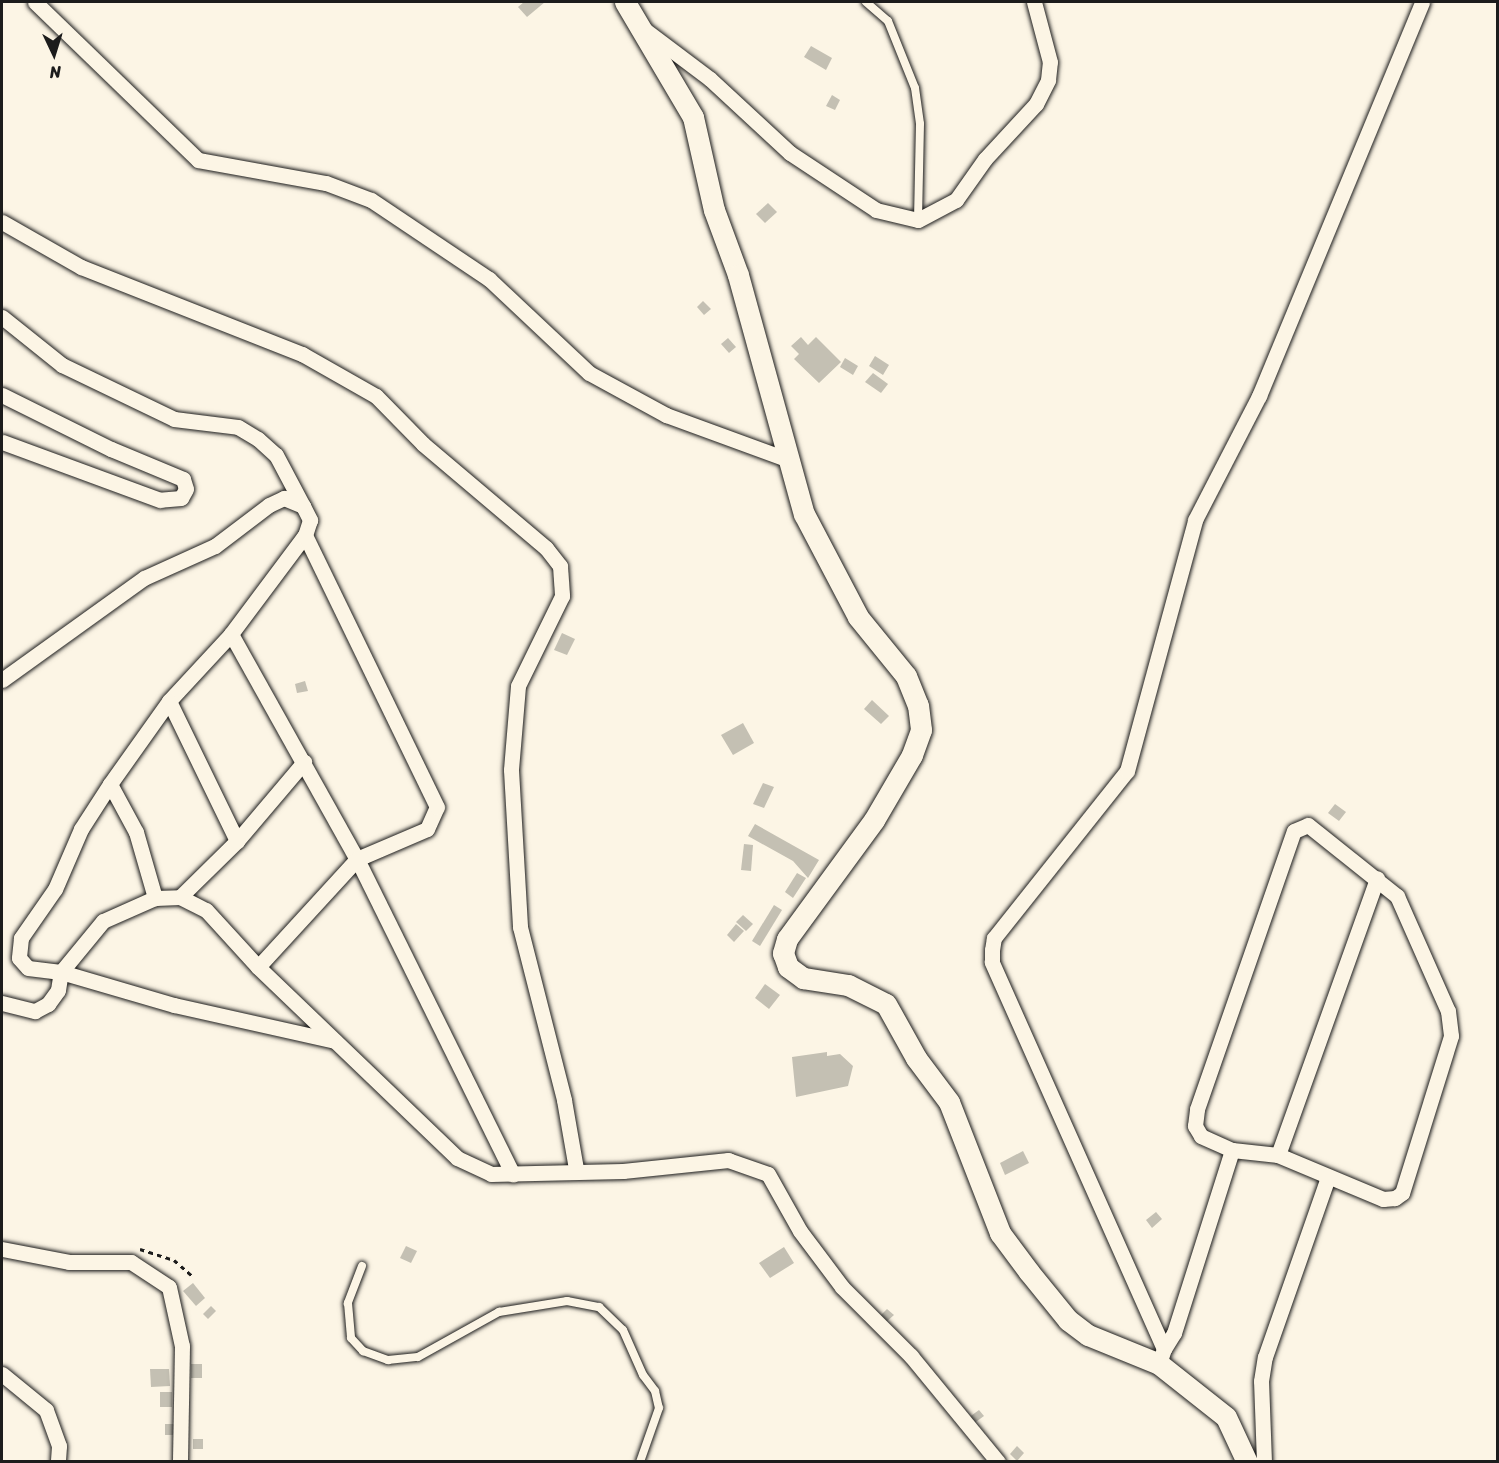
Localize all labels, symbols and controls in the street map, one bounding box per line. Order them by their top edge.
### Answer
north arrow [24,24,84,84]
text: N [49,58,62,87]

